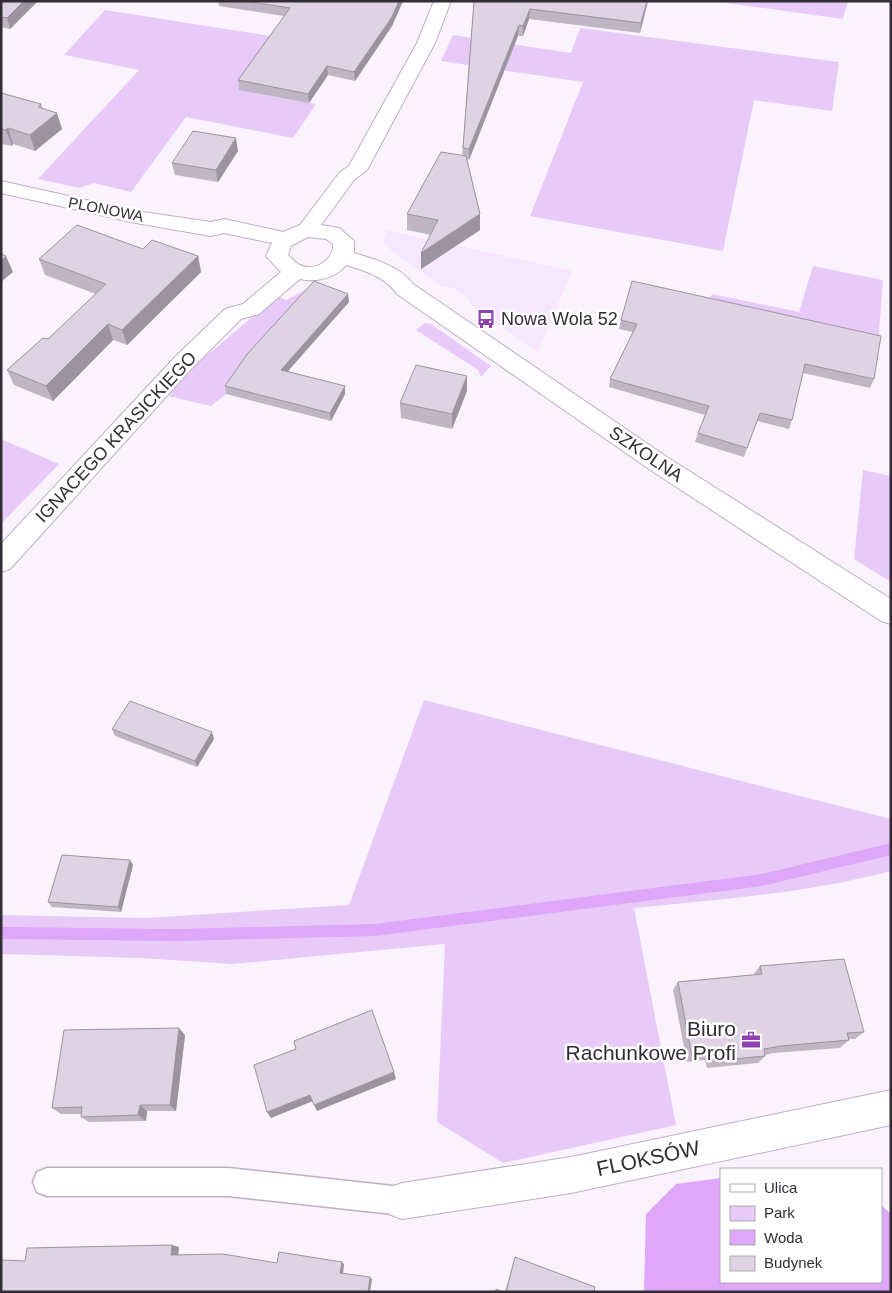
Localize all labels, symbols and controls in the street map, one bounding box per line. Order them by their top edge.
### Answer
street label: PLONOWA [67,193,145,225]
bus stop icon: Nowa Wola 52 [475,308,497,330]
place label: Nowa Wola 52 [501,309,618,329]
street label: IGNACEGO KRASICKIEGO [32,348,200,526]
street label: SZKOLNA [606,422,686,486]
place label: Biuro Rachunkowe Profi [566,1017,736,1064]
office icon: Biuro Rachunkowe Profi [740,1029,762,1051]
street label: FLOKSÓW [594,1136,702,1180]
legend [720,1168,882,1283]
text: Ulica [764,1179,798,1196]
text: Park [764,1204,795,1221]
text: Woda [764,1229,804,1246]
text: Budynek [764,1254,823,1271]

